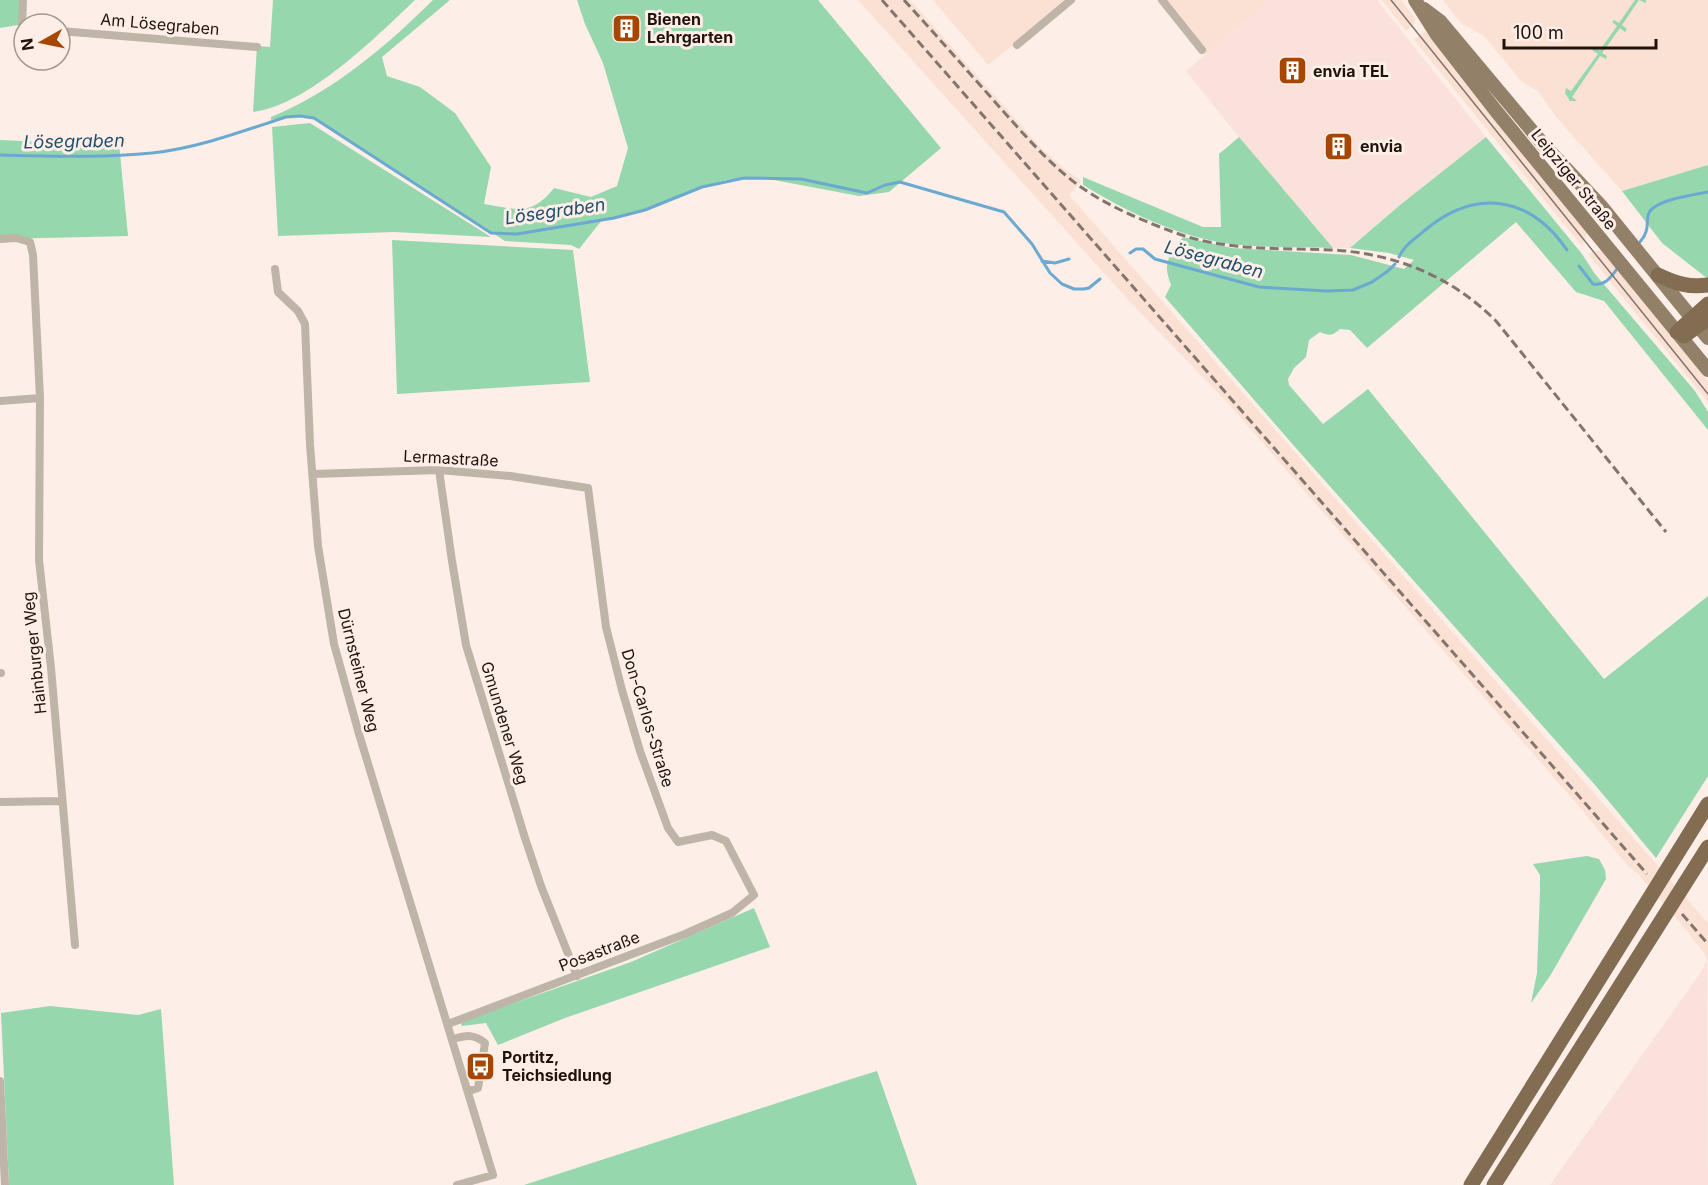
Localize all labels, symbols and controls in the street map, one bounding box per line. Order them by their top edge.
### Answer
street label: Am Lösegraben [100,9,220,39]
place label: Bienen Lehrgarten [647,9,733,47]
north arrow [12,12,72,72]
building icon: Bienen Lehrgarten [610,12,642,44]
scale bar [1504,12,1656,50]
text: 100 m [1513,22,1564,43]
text: N [16,37,38,52]
building icon: envia TEL [1276,55,1308,87]
place label: envia TEL [1313,61,1389,81]
street label: Leipziger Straße [1527,125,1621,233]
water label: Lösegraben [23,130,125,152]
building icon: envia [1323,130,1355,162]
place label: envia [1360,136,1402,156]
water label: Lösegraben [503,194,607,228]
water label: Lösegraben [1162,236,1266,282]
street label: Lermastraße [403,446,499,470]
street label: Hainburger Weg [18,591,50,715]
street label: Dürnsteiner Weg [334,606,384,734]
street label: Don-Carlos-Straße [617,646,679,790]
street label: Gmundener Weg [477,659,533,787]
street label: Posastraße [556,926,642,976]
place label: Portitz, Teichsiedlung [502,1047,612,1085]
bus stop icon: Portitz, Teichsiedlung [465,1050,497,1082]

